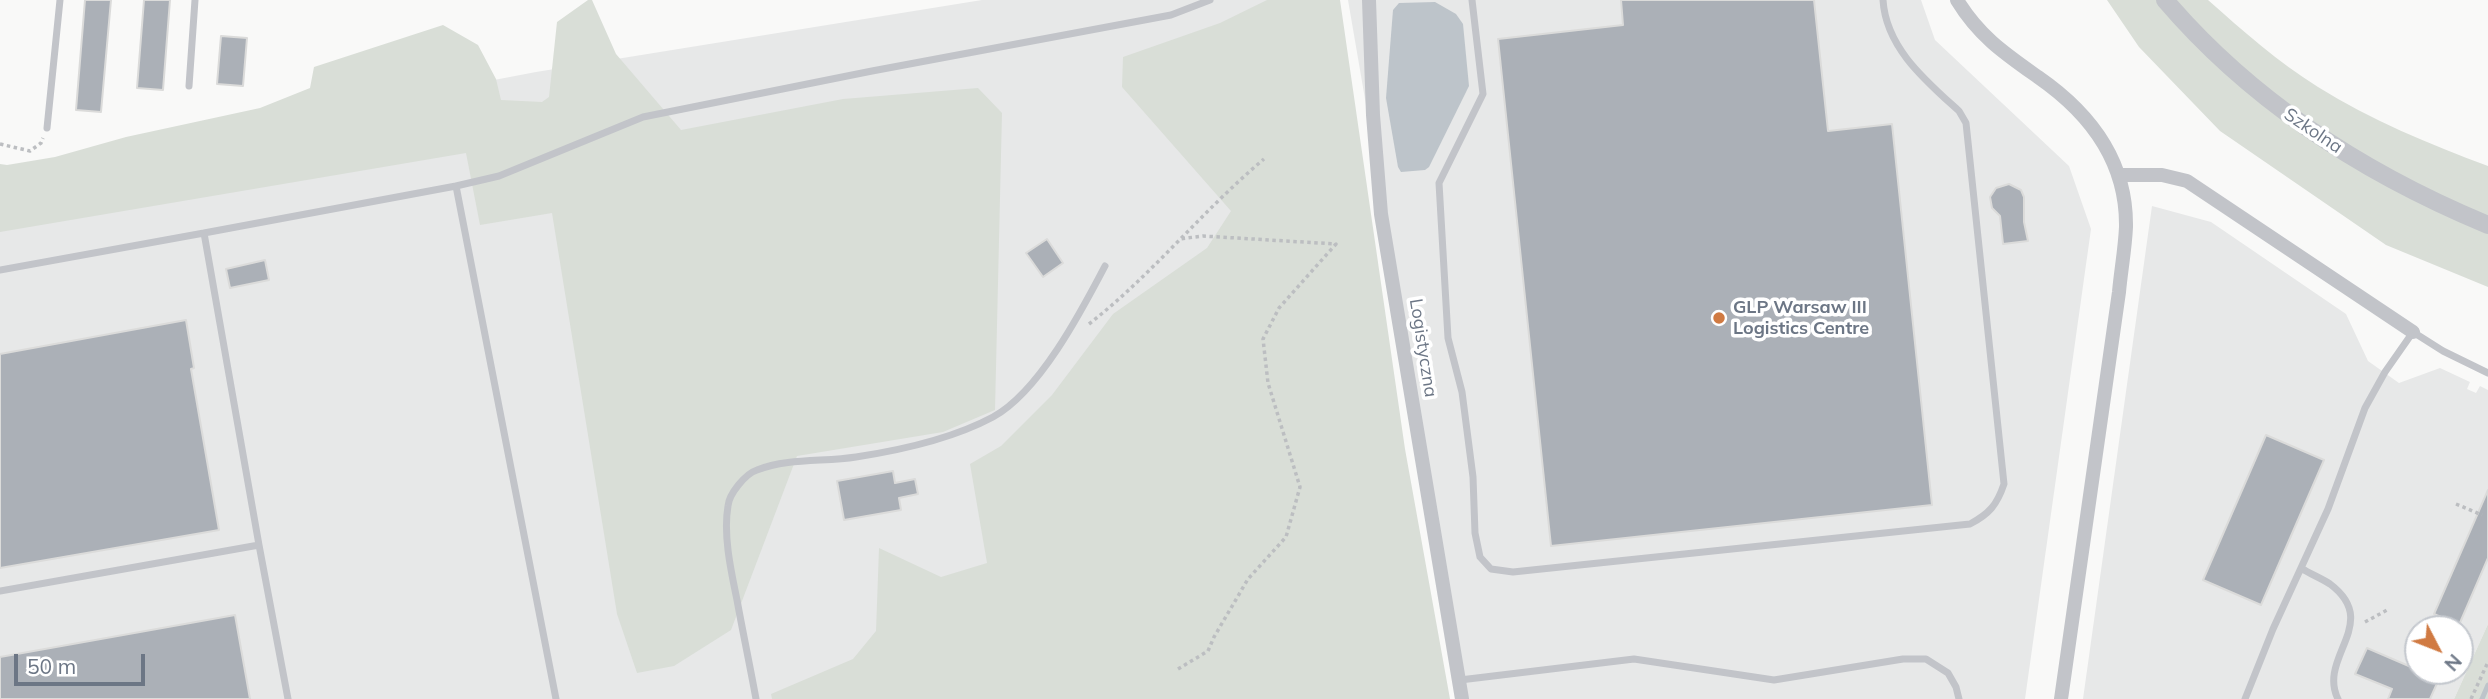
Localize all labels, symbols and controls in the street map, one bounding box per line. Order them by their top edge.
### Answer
street label: Szkolna [2280,104,2346,158]
street label: Logistyczna [1405,297,1441,399]
place label: GLP Warsaw III Logistics Centre [1733,297,1869,340]
marker: GLP Warsaw III Logistics Centre [1711,310,1727,326]
north arrow [2404,615,2474,685]
scale bar [18,640,149,684]
text: N [2439,649,2467,676]
text: 50 m [27,653,76,679]

